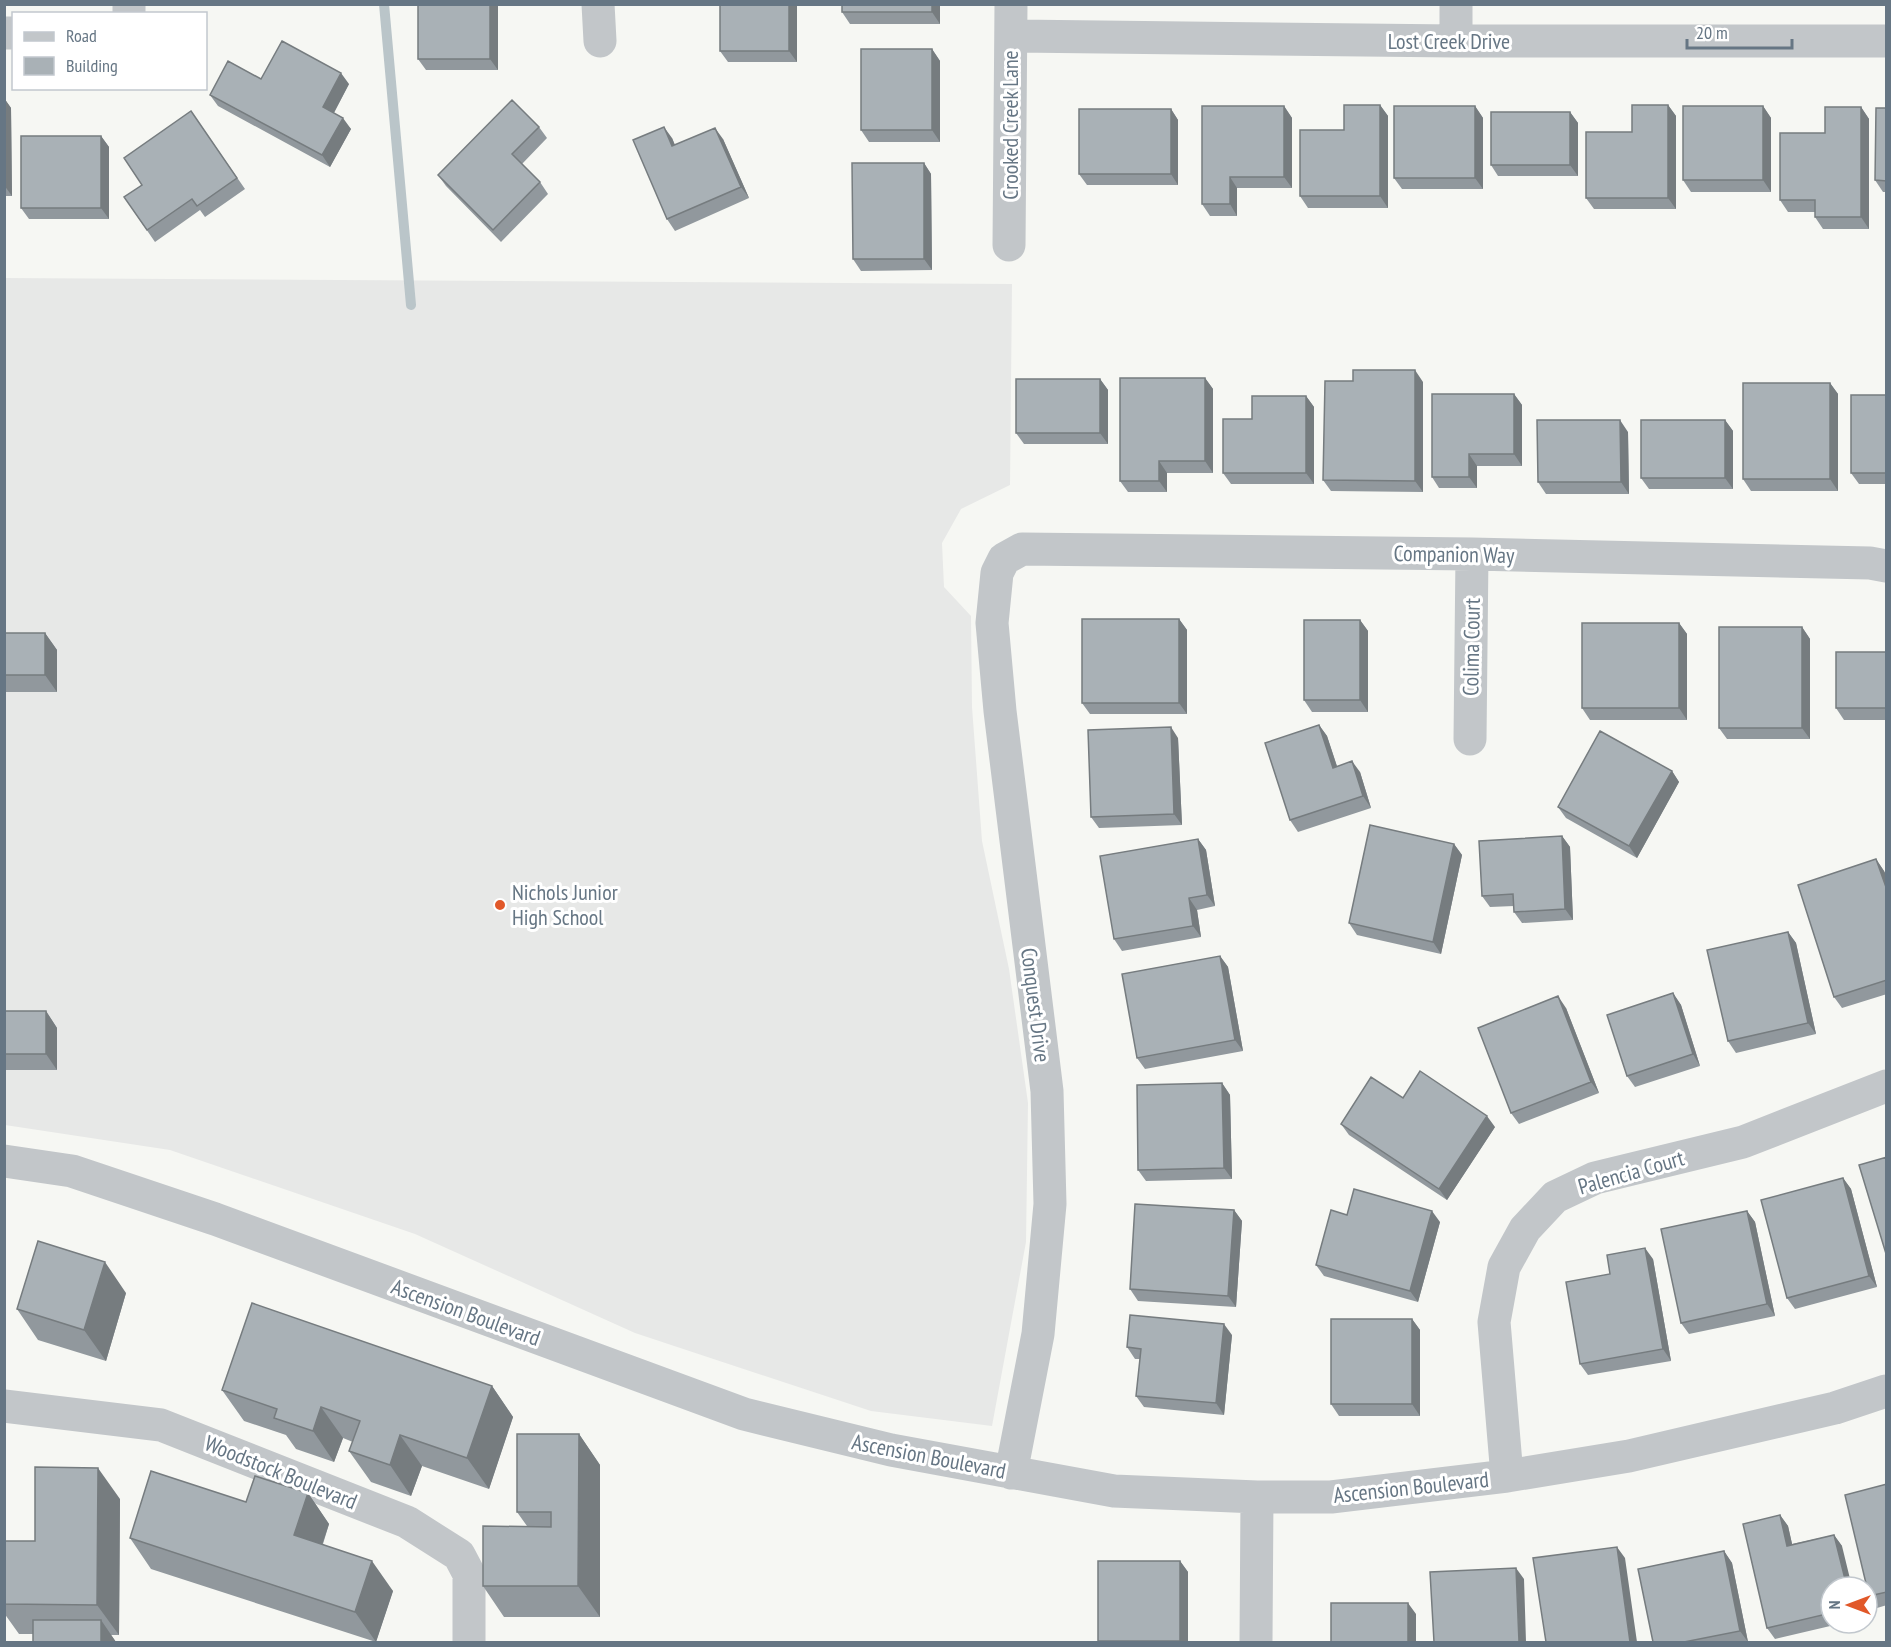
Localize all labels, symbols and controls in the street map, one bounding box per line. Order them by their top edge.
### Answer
legend [12,12,207,90]
scale bar [1687,12,1792,50]
text: 20 m [1696,21,1728,44]
text: Road [66,24,97,47]
street label: Lost Creek Drive [1388,27,1510,55]
street label: Crooked Creek Lane [996,50,1024,200]
text: Building [66,54,118,77]
street label: Companion Way [1393,539,1515,569]
street label: Colima Court [1456,598,1486,696]
place label: Nichols Junior High School [512,878,618,931]
marker: Nichols Junior High School [493,898,507,912]
street label: Conquest Drive [1015,946,1057,1064]
street label: Palencia Court [1575,1143,1687,1201]
street label: Ascension Boulevard [388,1272,544,1352]
street label: Ascension Boulevard [850,1427,1008,1485]
street label: Woodstock Boulevard [201,1429,361,1515]
street label: Ascension Boulevard [1332,1465,1490,1509]
north arrow [1819,1575,1879,1635]
text: N [1824,1601,1844,1609]

